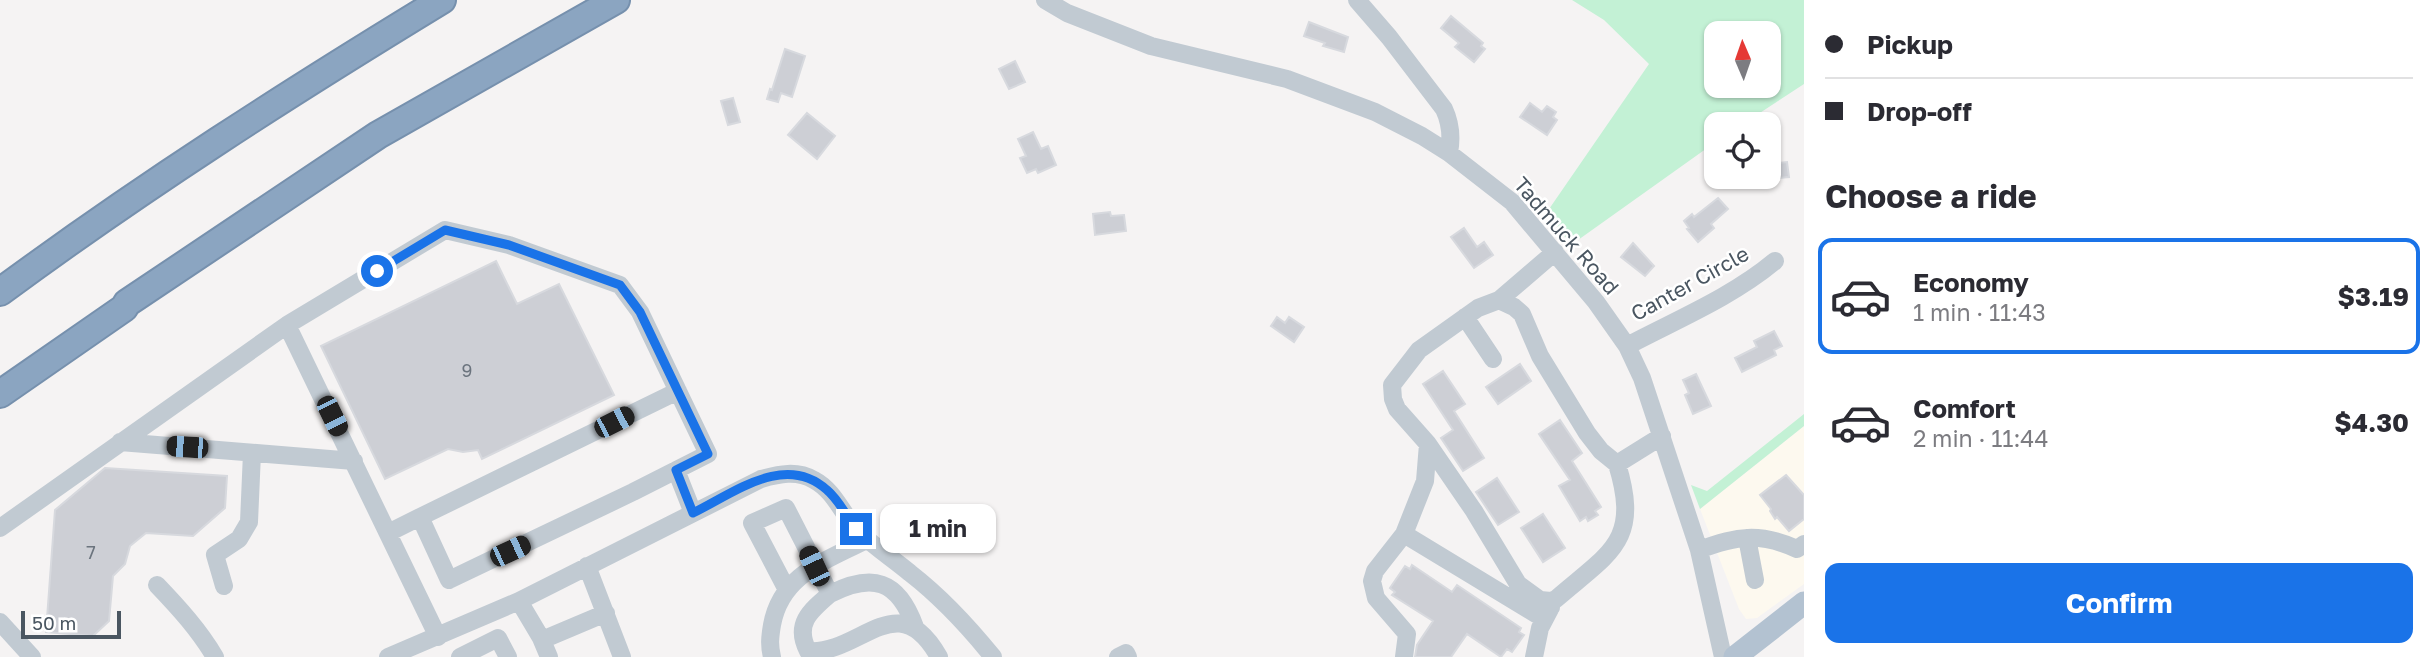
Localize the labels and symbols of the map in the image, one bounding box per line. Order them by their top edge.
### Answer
north arrow [1704,21,1782,98]
street label: Tadmuck Road [1509,171,1625,299]
street label: Canter Circle [1626,240,1753,326]
route start [361,255,393,287]
house number: 9 [462,359,472,381]
car [314,393,351,439]
car [591,403,638,441]
car [166,435,209,459]
callout: 1 min [880,504,996,554]
route end [840,513,872,545]
car [487,533,534,569]
house number: 7 [86,541,96,563]
car [796,543,833,589]
scale bar [21,608,121,640]

